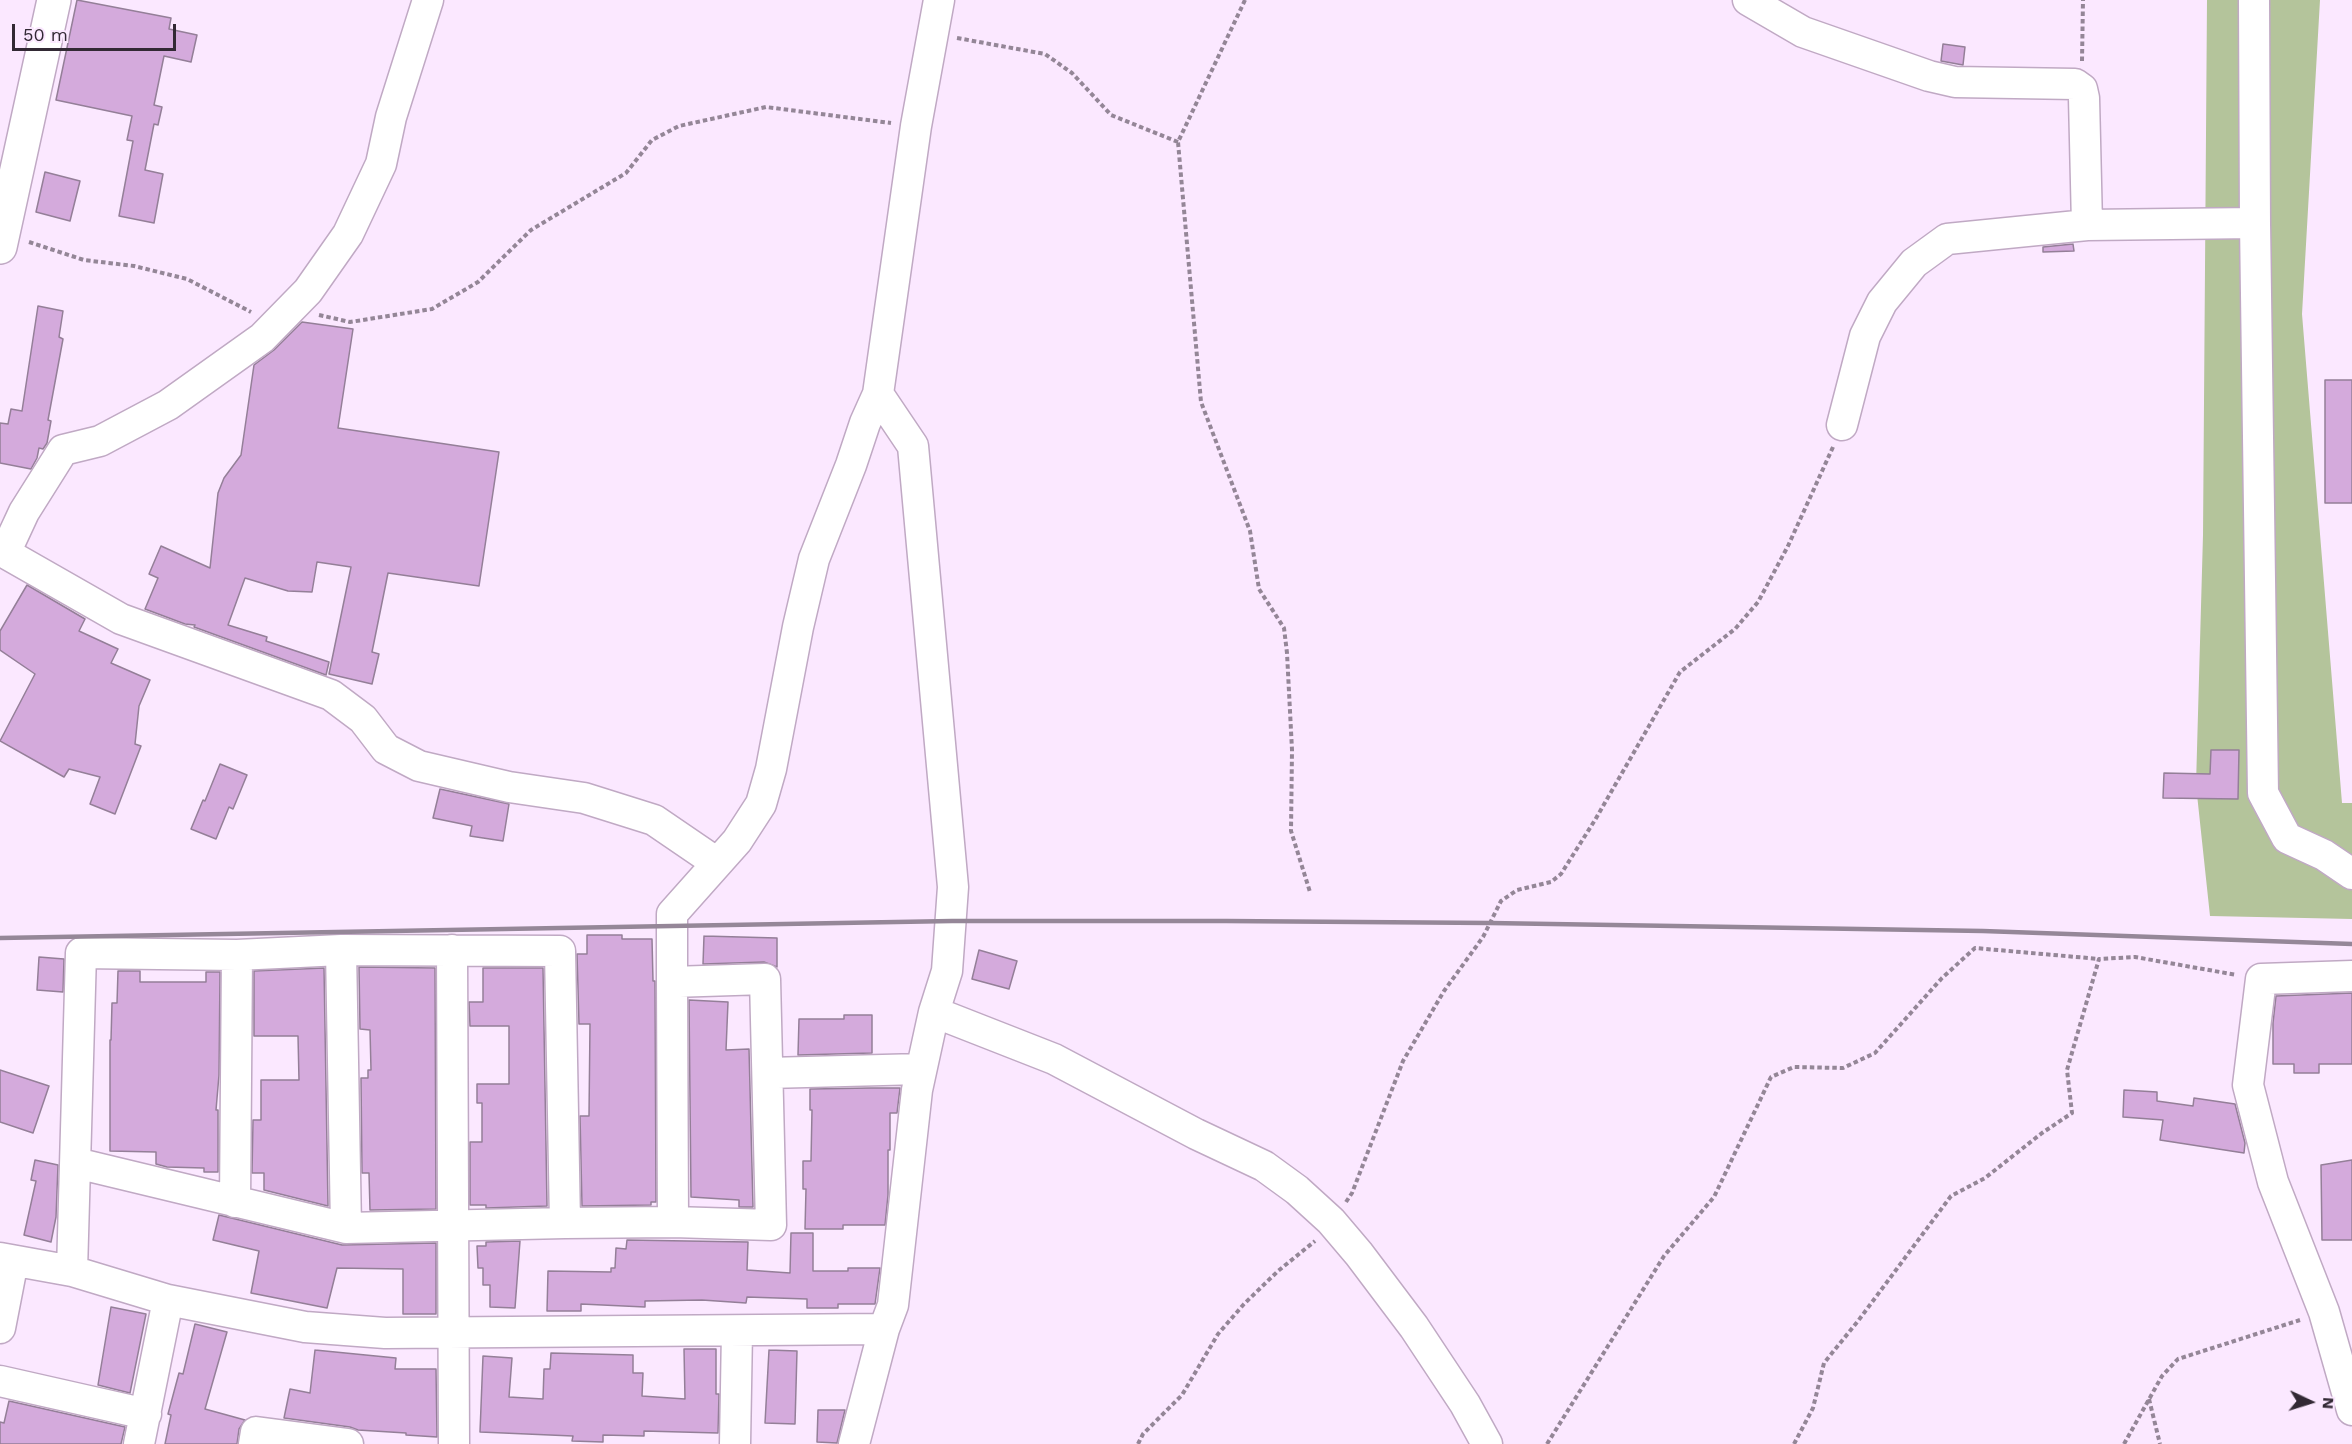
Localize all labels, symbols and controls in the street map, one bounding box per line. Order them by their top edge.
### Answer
scale bar [15,12,178,50]
text: 50 m [23,24,68,45]
north arrow [2280,1372,2340,1432]
text: N [2319,1397,2338,1410]

